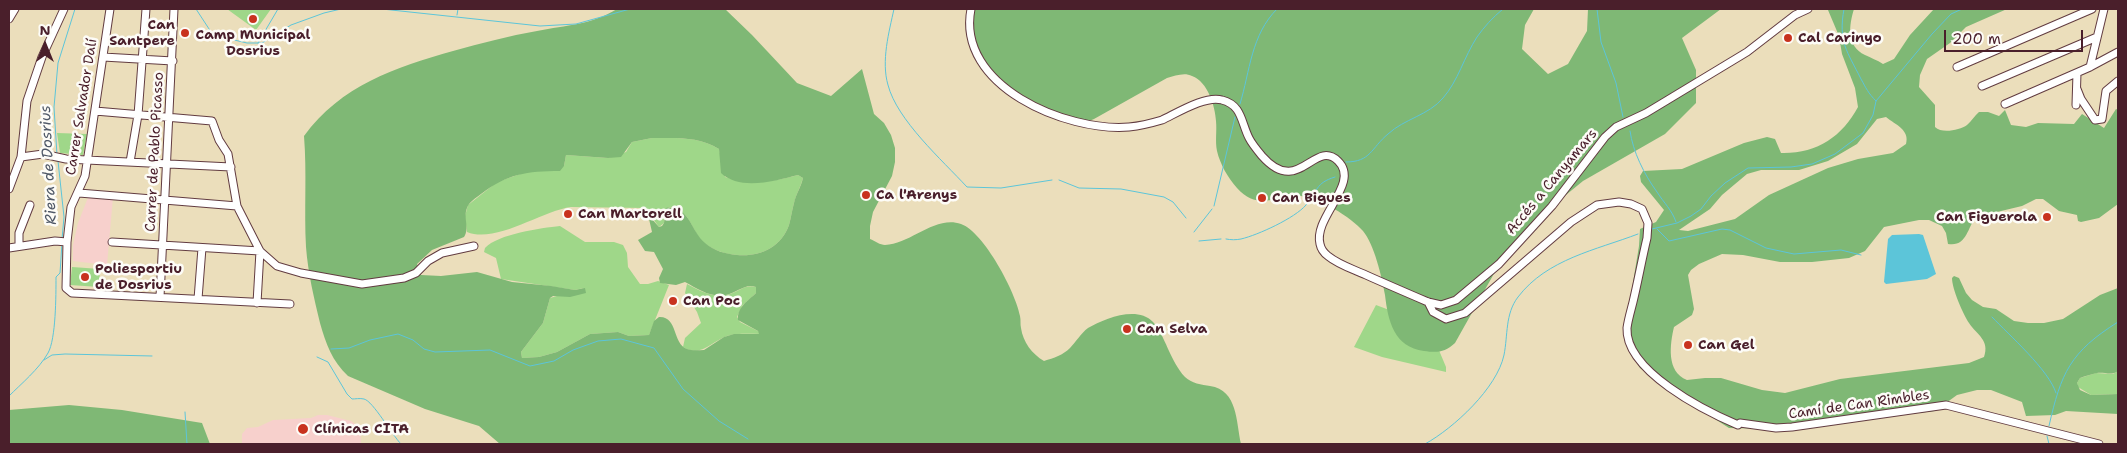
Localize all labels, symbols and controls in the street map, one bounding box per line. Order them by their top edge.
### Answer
marker: Camp Municipal Dosrius [247,13,259,25]
place label: Can Santpere [109,17,175,49]
north arrow [20,20,70,70]
scale bar [1947,20,2086,52]
text: N [39,21,51,39]
marker: Can Santpere [179,27,191,39]
place label: Camp Municipal Dosrius [196,27,310,59]
text: 200 m [1952,29,2001,49]
place label: Cal Carinyo [1798,30,1882,46]
marker: Cal Carinyo [1782,32,1794,44]
street label: Carrer Salvador Dalí [63,37,101,177]
street label: Carrer de Pablo Picasso [142,72,168,232]
water label: Riera de Dosrius [37,105,61,225]
street label: Accés a Canyamars [1503,126,1601,238]
place label: Ca l'Arenys [876,187,957,203]
marker: Ca l'Arenys [860,189,872,201]
place label: Can Bigues [1272,190,1351,206]
marker: Can Bigues [1256,192,1268,204]
place label: Can Martorell [578,206,682,222]
marker: Can Martorell [562,208,574,220]
place label: Can Figuerola [1936,209,2037,225]
marker: Can Figuerola [2041,211,2053,223]
place label: Poliesportiu de Dosrius [95,261,182,294]
marker: Poliesportiu de Dosrius [79,271,91,283]
place label: Can Poc [683,293,740,309]
marker: Can Poc [667,295,679,307]
place label: Can Selva [1137,321,1207,337]
marker: Can Selva [1121,323,1133,335]
place label: Can Gel [1698,337,1755,353]
marker: Can Gel [1682,339,1694,351]
street label: Camí de Can Rimbles [1787,387,1931,423]
place label: Clínicas CITA [314,421,409,437]
marker: Clínicas CITA [296,422,310,436]

